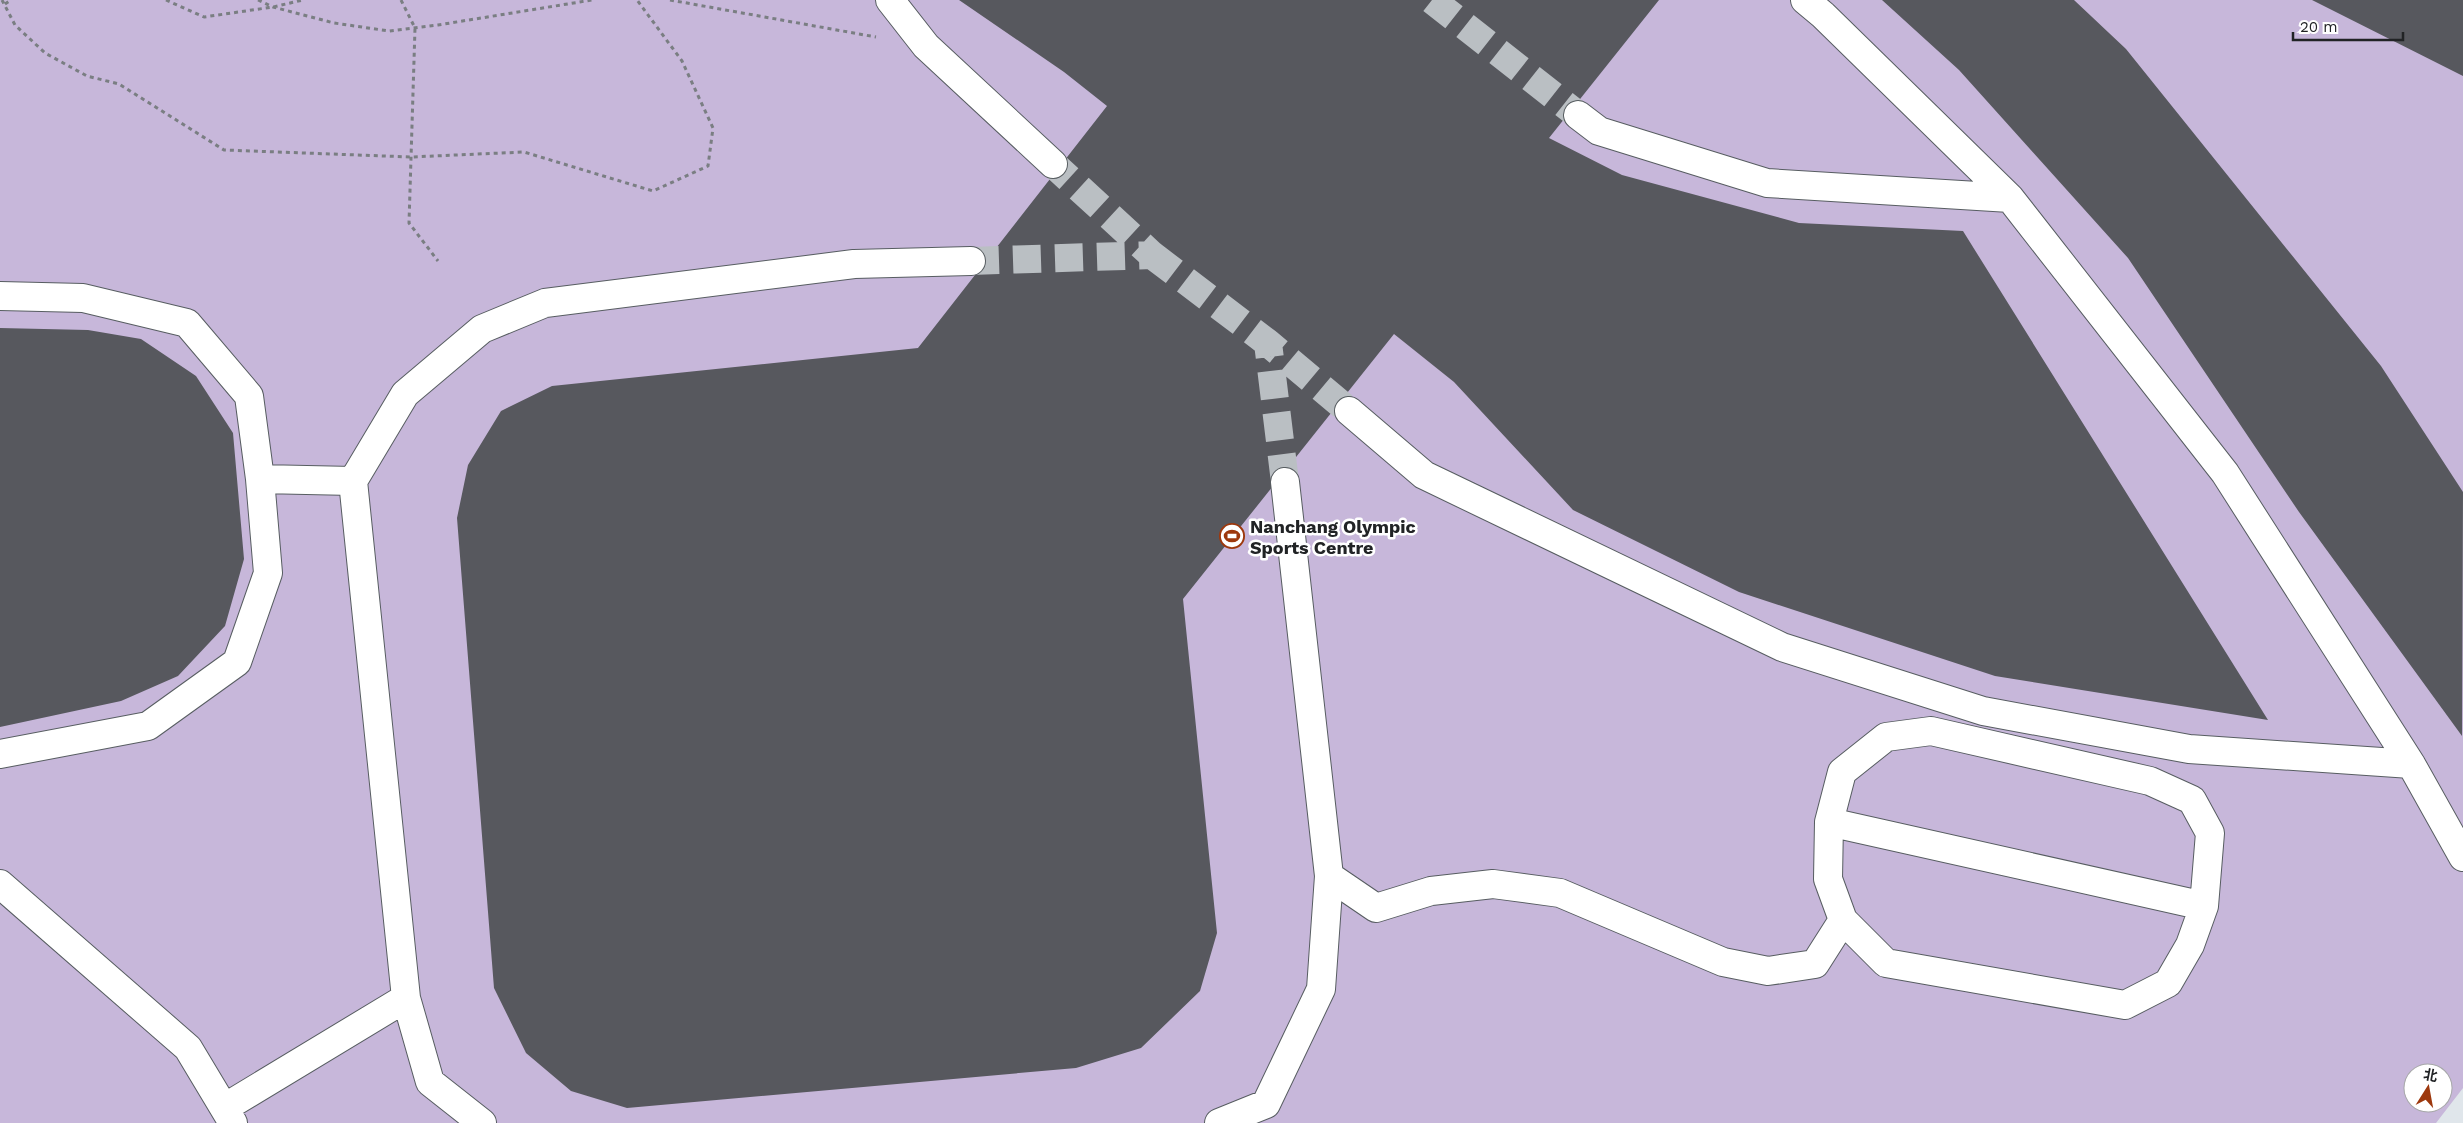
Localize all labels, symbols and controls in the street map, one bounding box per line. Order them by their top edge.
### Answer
scale bar [2293,10,2403,42]
text: 20 m [2300,18,2338,36]
place label: Nanchang Olympic Sports Centre [1250,516,1416,558]
sports icon: Nanchang Olympic Sports Centre [1219,523,1245,549]
north arrow [2403,1063,2453,1113]
text: 北 [2422,1066,2439,1084]

